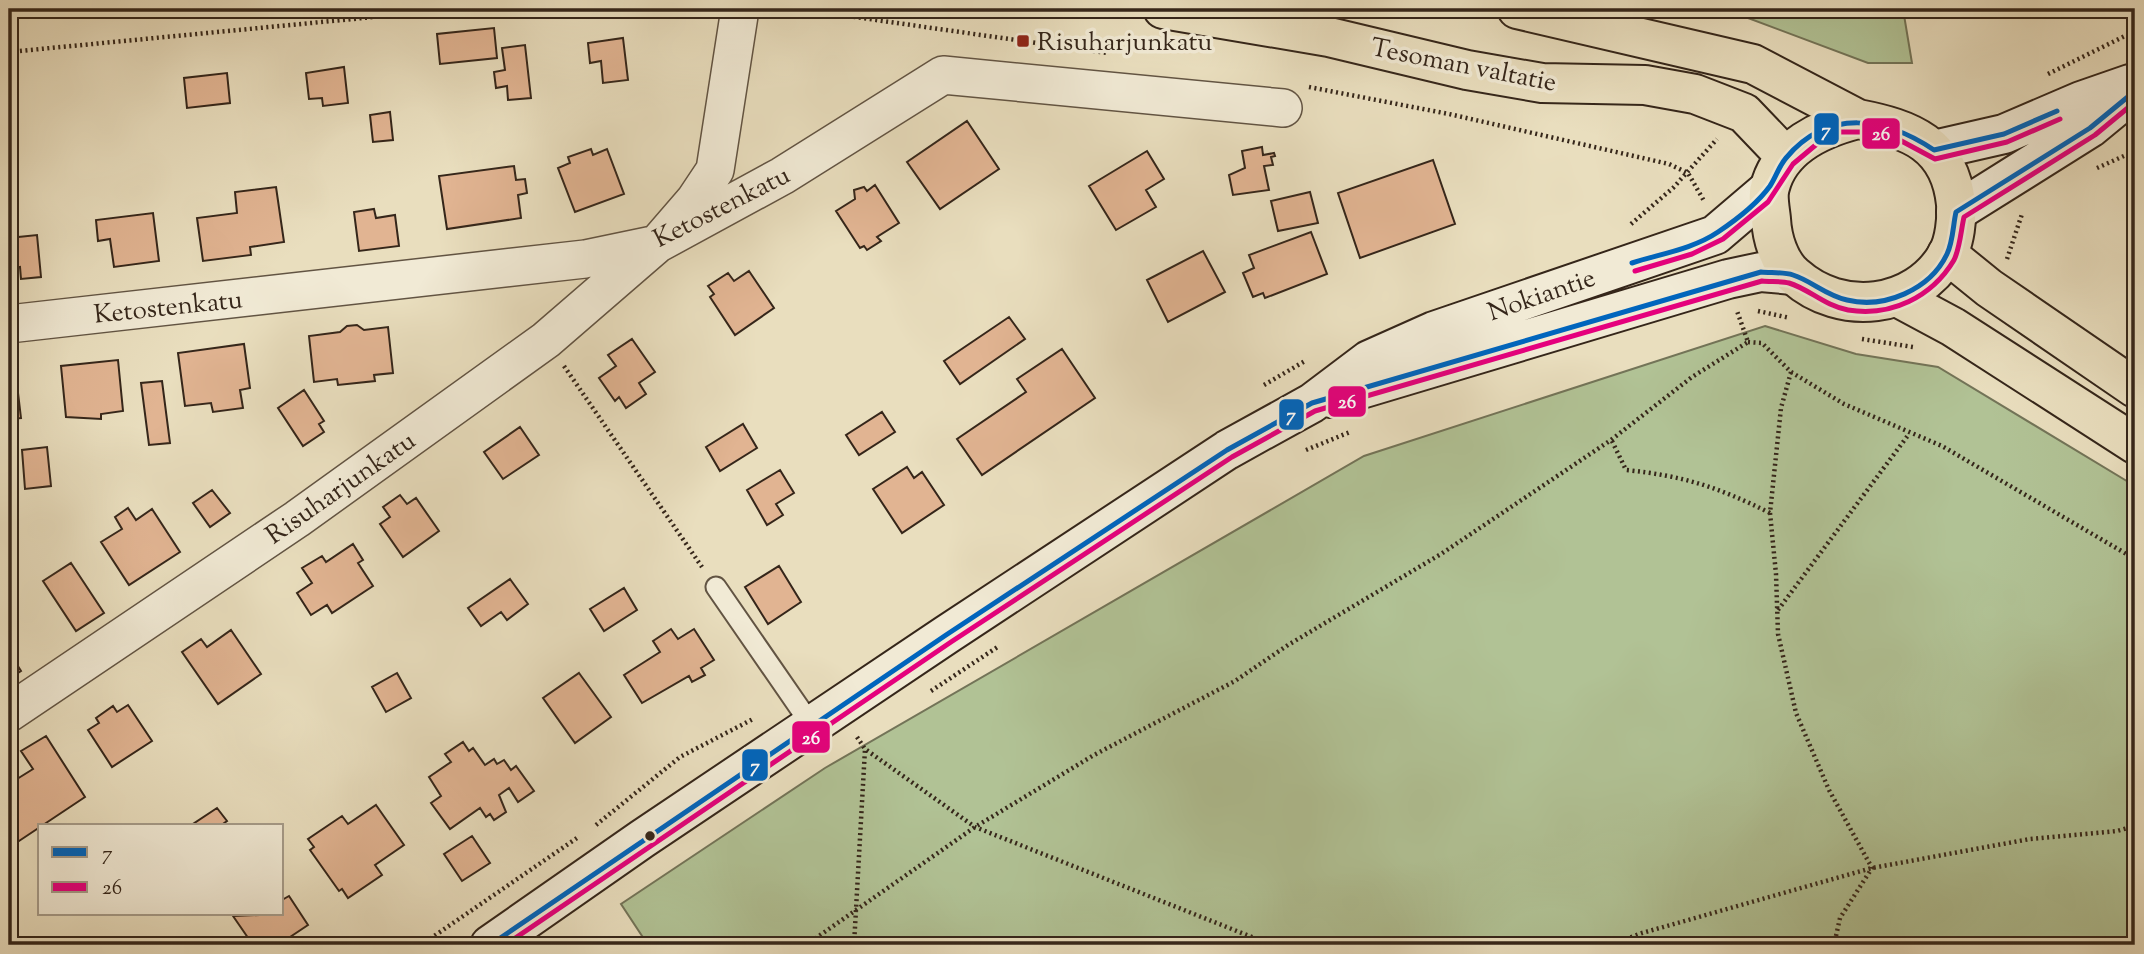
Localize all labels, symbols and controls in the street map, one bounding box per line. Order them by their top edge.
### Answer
place label: Risuharjunkatu [1037,25,1212,62]
street label: Tesoman valtatie [1368,30,1560,103]
marker: Risuharjunkatu [1015,33,1031,49]
line badge: 7 [1813,112,1840,146]
line badge: 26 [1861,117,1901,150]
text: 7 [1821,118,1831,145]
text: 26 [1872,122,1890,149]
street label: Ketostenkatu [647,158,797,259]
street label: Nokiantie [1483,261,1600,332]
street label: Ketostenkatu [92,282,244,335]
line badge: 26 [1327,385,1367,418]
text: 26 [1338,390,1356,417]
line badge: 7 [1278,398,1305,431]
text: 7 [1286,403,1296,430]
street label: Risuharjunkatu [259,424,424,554]
line badge: 26 [791,720,831,754]
text: 26 [802,726,820,753]
line badge: 7 [741,748,769,782]
text: 7 [750,754,760,781]
legend [38,824,284,916]
unlabelled marker [643,829,657,843]
text: 7 [102,840,113,870]
text: 26 [102,874,122,904]

